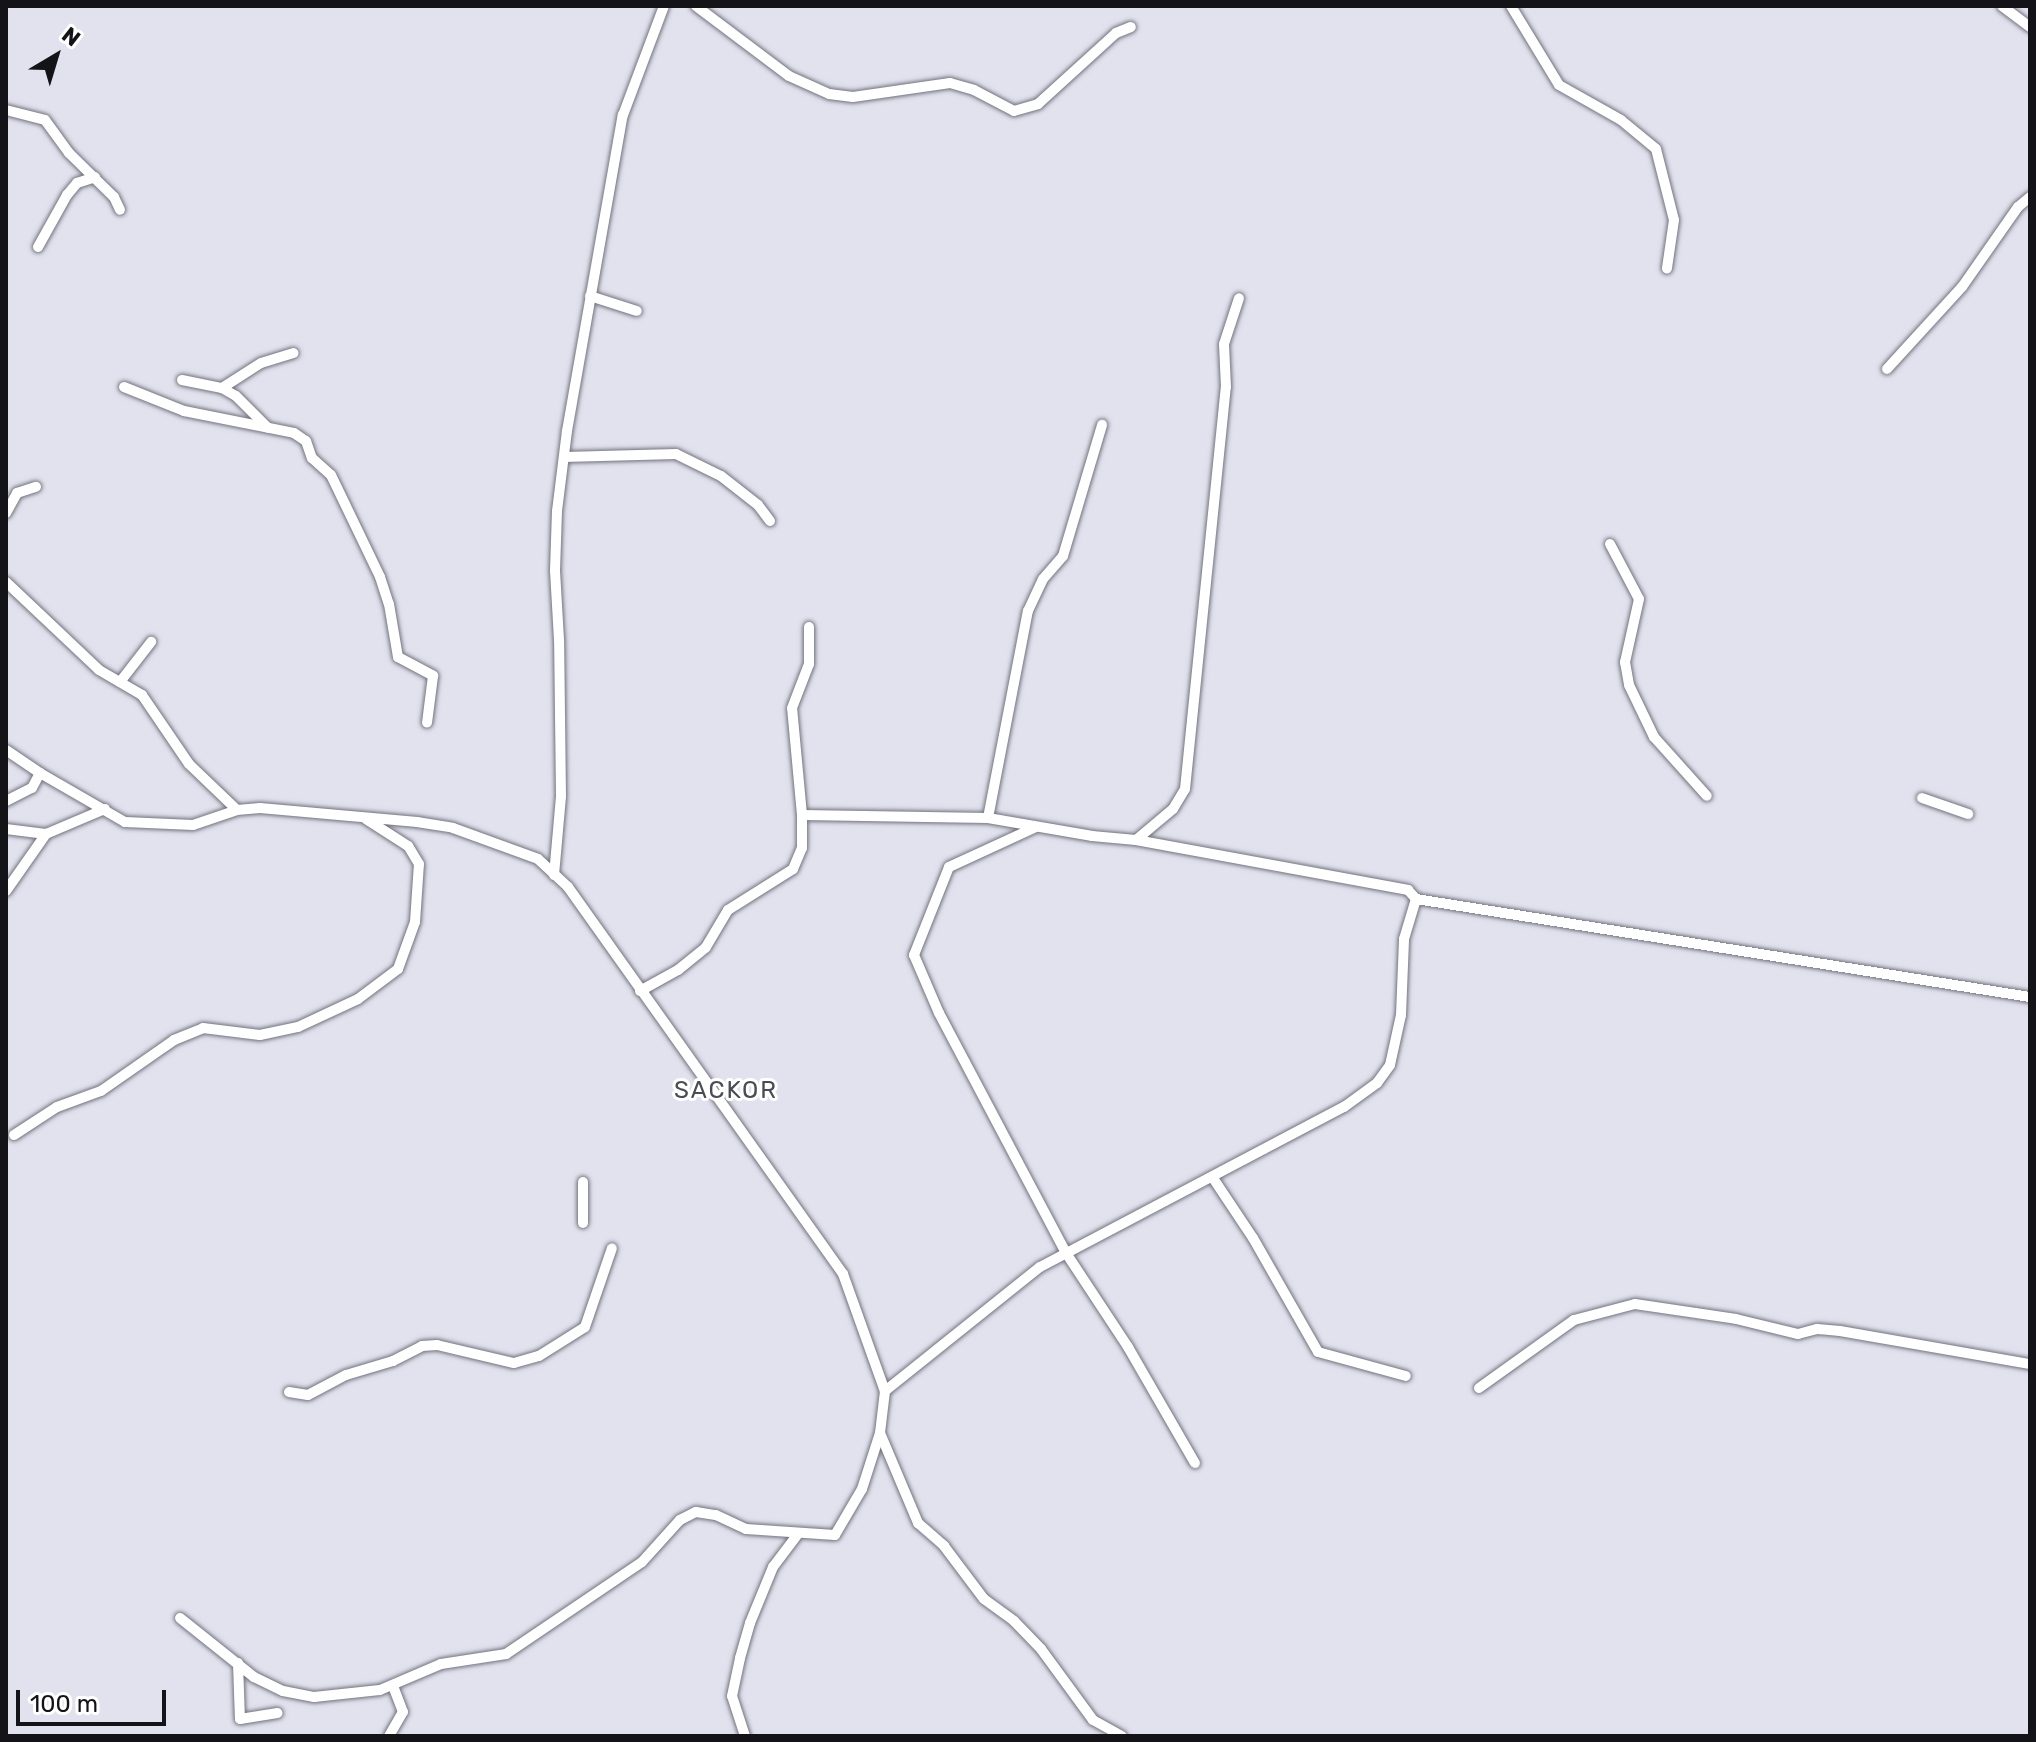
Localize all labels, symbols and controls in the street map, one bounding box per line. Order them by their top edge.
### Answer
north arrow [16,16,96,96]
text: N [57,21,86,52]
district label: SACKOR [674,1077,778,1105]
scale bar [20,1674,170,1724]
text: 100 m [30,1690,98,1718]

